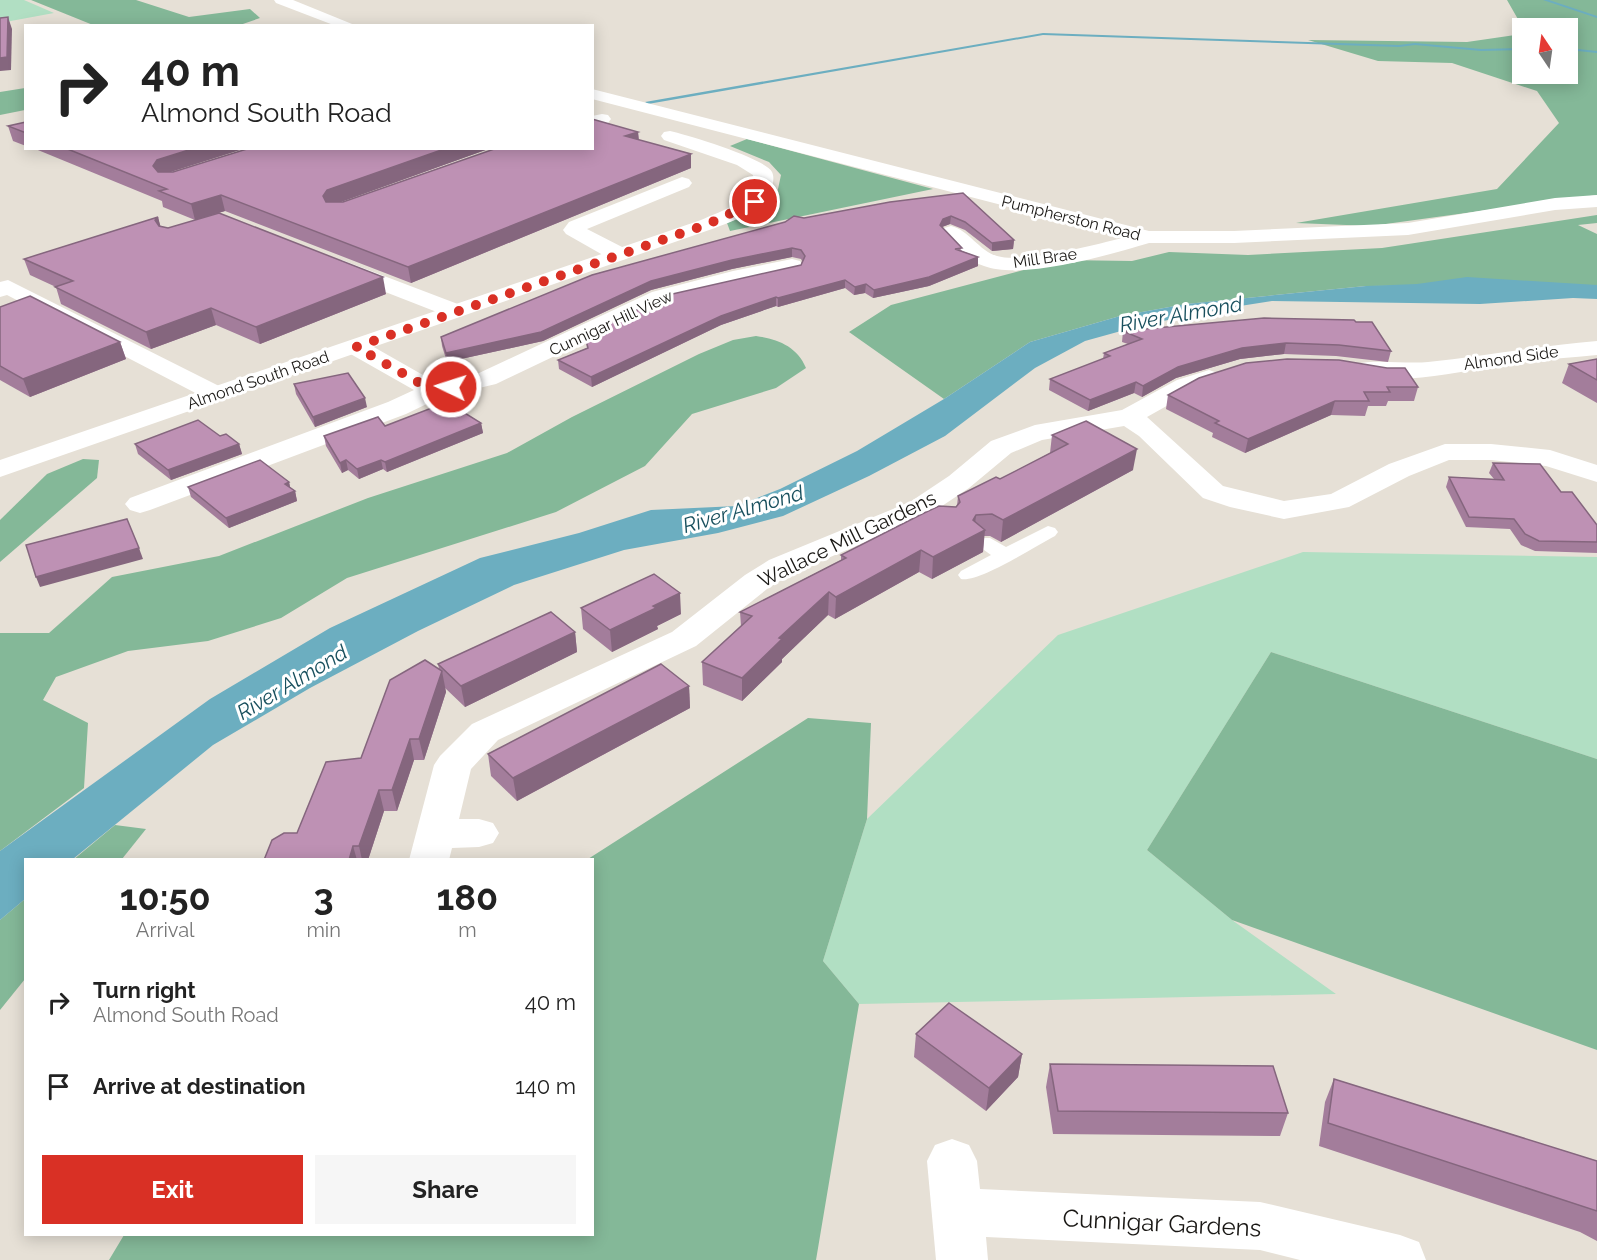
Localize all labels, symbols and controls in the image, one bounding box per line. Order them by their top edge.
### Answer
north arrow [1512,18,1578,84]
map controls [1512,18,1578,84]
text: 40 m [141,47,240,96]
icon: right [42,48,120,126]
text: Almond South Road [141,97,392,128]
pin [729,176,780,227]
icon: arrive [738,185,771,218]
street label: Pumpherston Road [1000,192,1143,244]
street label: Mill Brae [1012,244,1078,272]
street label: Cunnigar Hill View [546,286,676,360]
water label: River Almond [1118,291,1245,337]
street label: Almond Side [1462,342,1560,374]
street label: Almond South Road [185,347,331,413]
position arrow [419,355,483,419]
water label: River Almond [680,480,807,538]
street label: Wallace Mill Gardens [754,485,940,593]
water label: River Almond [232,639,352,725]
text: 10:50 [120,876,211,918]
text: 3 [314,876,334,918]
text: 180 [437,876,498,918]
text: Arrival [136,918,195,942]
text: min [306,918,341,942]
text: m [458,918,477,942]
text: Turn right [93,977,196,1003]
icon: right [42,986,75,1019]
text: 40 m [525,989,576,1015]
text: Almond South Road [93,1003,279,1027]
icon: arrive [42,1070,75,1103]
text: Arrive at destination [93,1073,306,1099]
text: 140 m [515,1073,576,1099]
button: Exit [42,1155,303,1224]
button: Share [315,1155,576,1224]
street label: Cunnigar Gardens [1062,1203,1262,1243]

